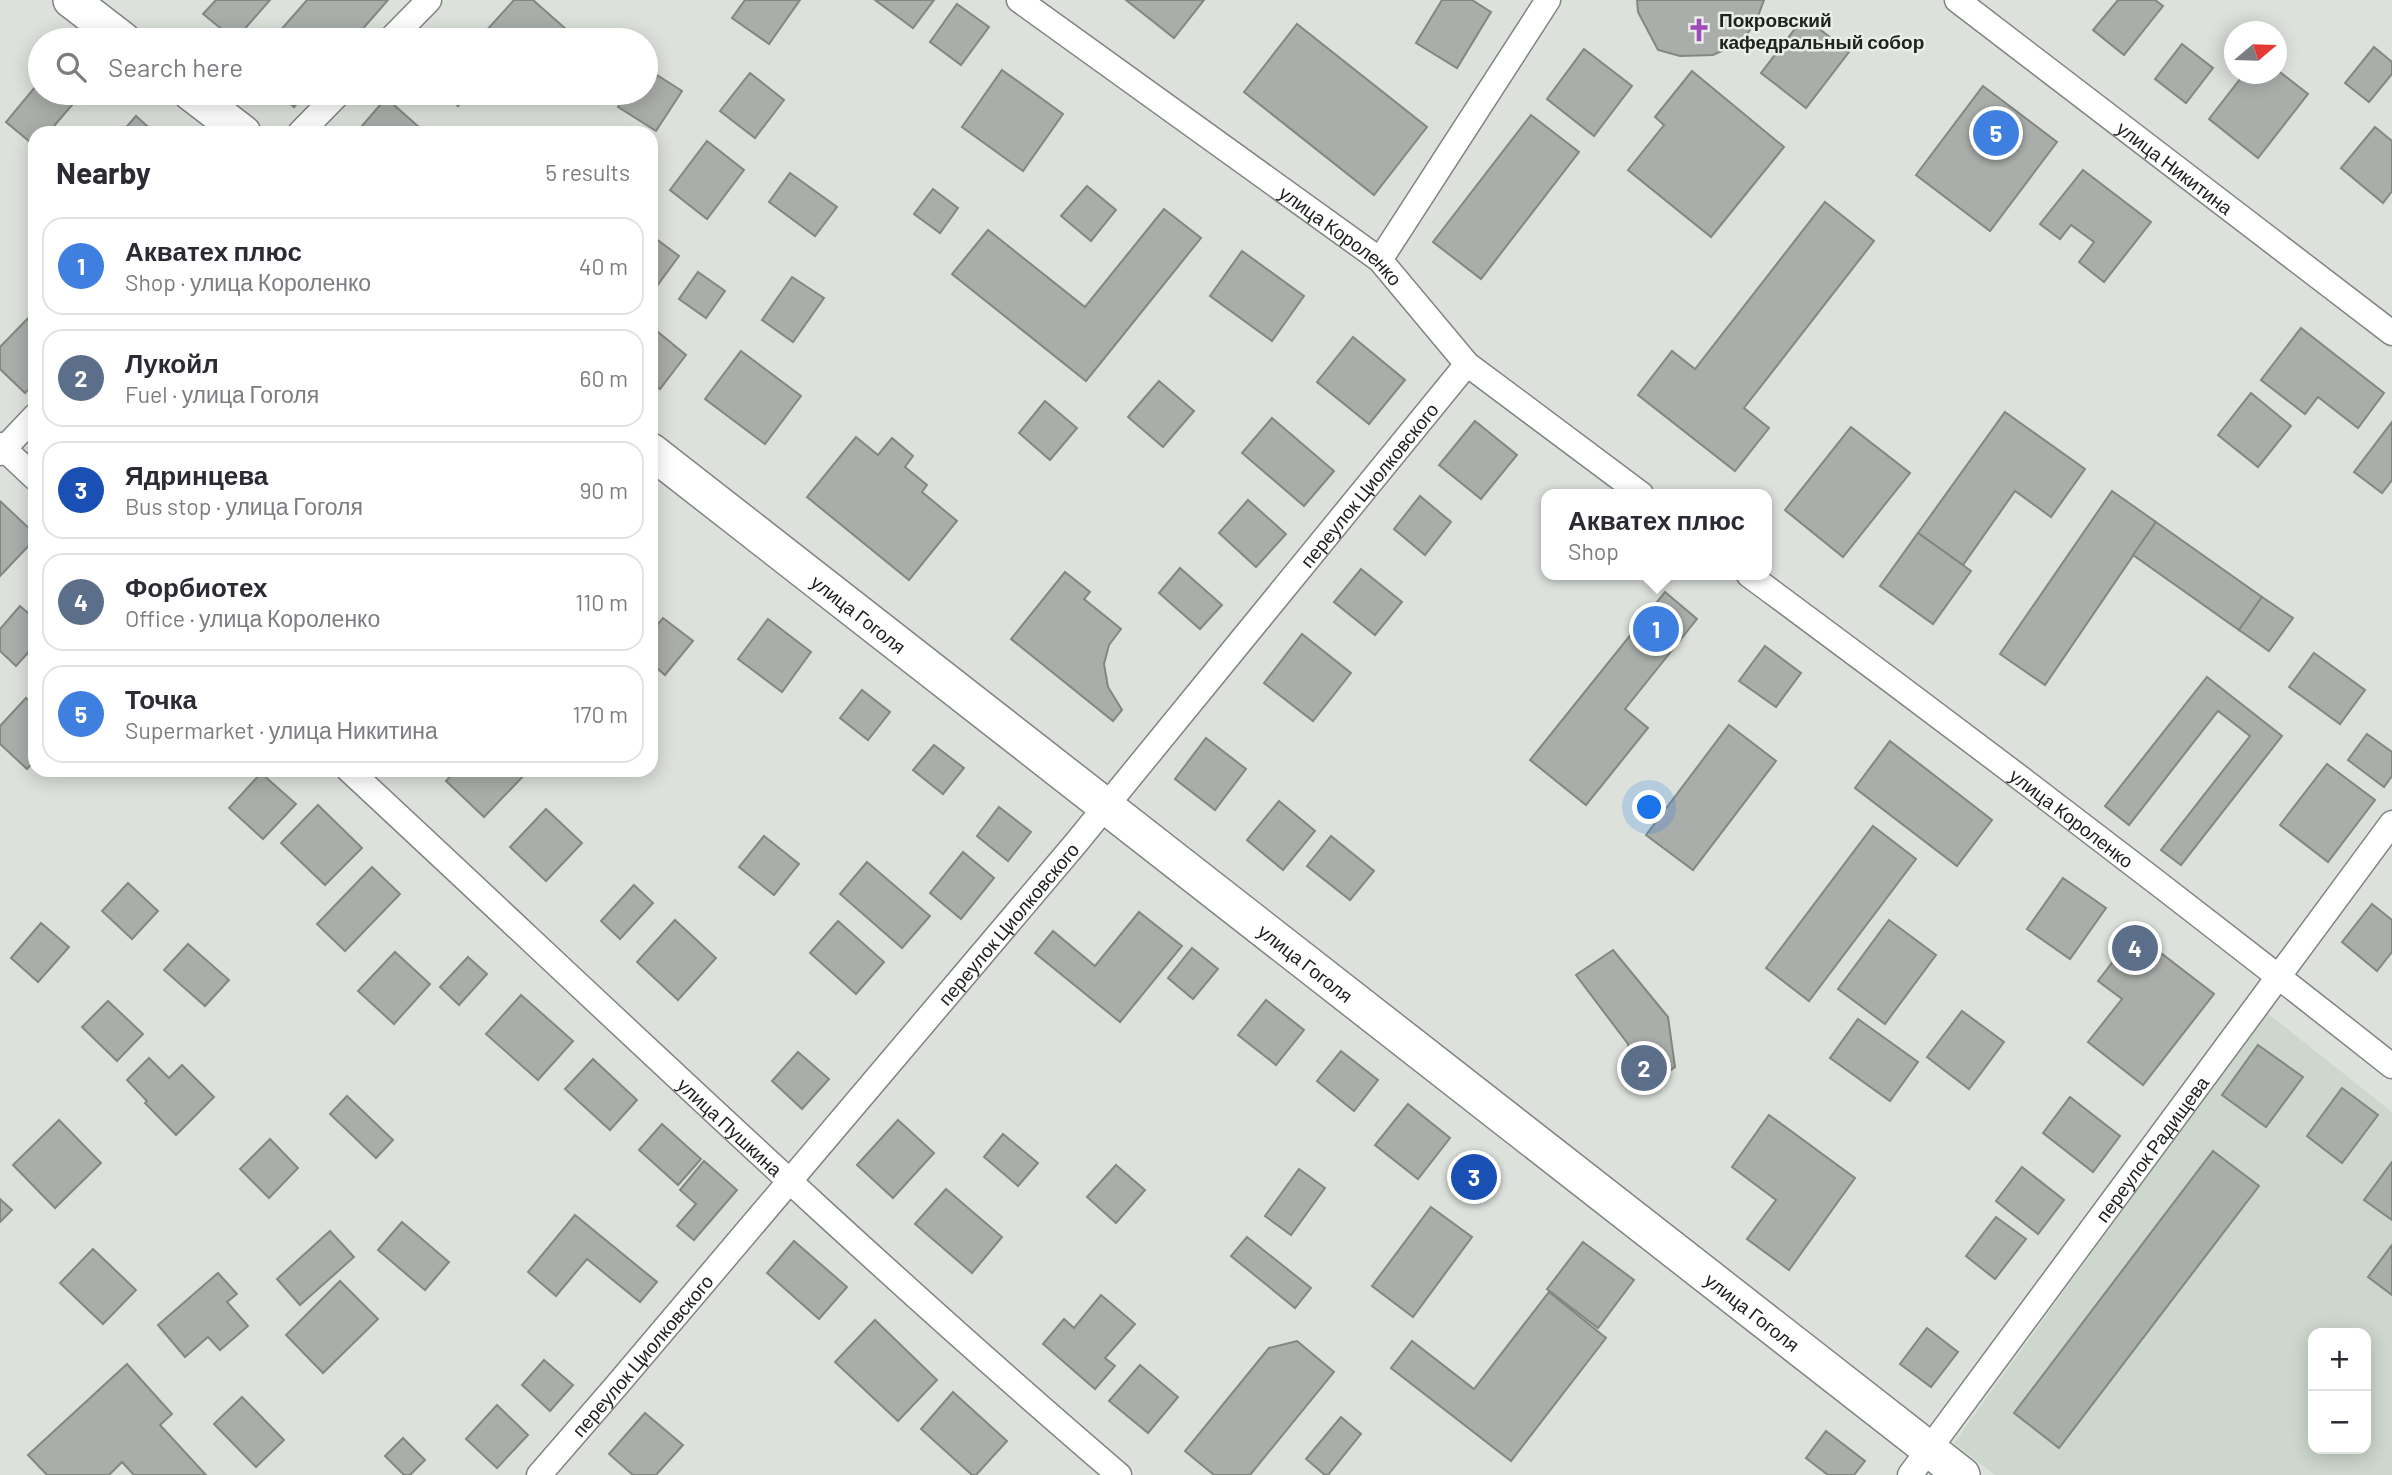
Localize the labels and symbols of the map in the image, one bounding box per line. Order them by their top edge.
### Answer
place label: Покровский кафедральный собор [1719,8,1924,53]
church icon: Покровский кафедральный собор [1685,16,1713,44]
north arrow [2224,21,2287,84]
pin: 5 [1973,107,2019,159]
street label: улица Никитина [2113,116,2238,219]
street label: улица Короленко [1275,180,1407,290]
street label: переулок Циолковского [1295,398,1442,571]
street label: улица Гоголя [807,569,911,658]
pin: 1 [1633,603,1679,655]
street label: улица Короленко [2006,763,2139,872]
your location [1632,790,1666,824]
street label: переулок Циолковского [933,838,1083,1009]
street label: улица Гоголя [1254,918,1358,1007]
pin: 4 [2112,922,2158,974]
pin: 2 [1621,1042,1667,1094]
street label: переулок Радищева [2090,1071,2213,1226]
street label: улица Пушкина [673,1072,788,1181]
pin: 3 [1451,1151,1497,1203]
street label: улица Гоголя [1701,1267,1805,1356]
street label: переулок Циолковского [566,1269,717,1441]

